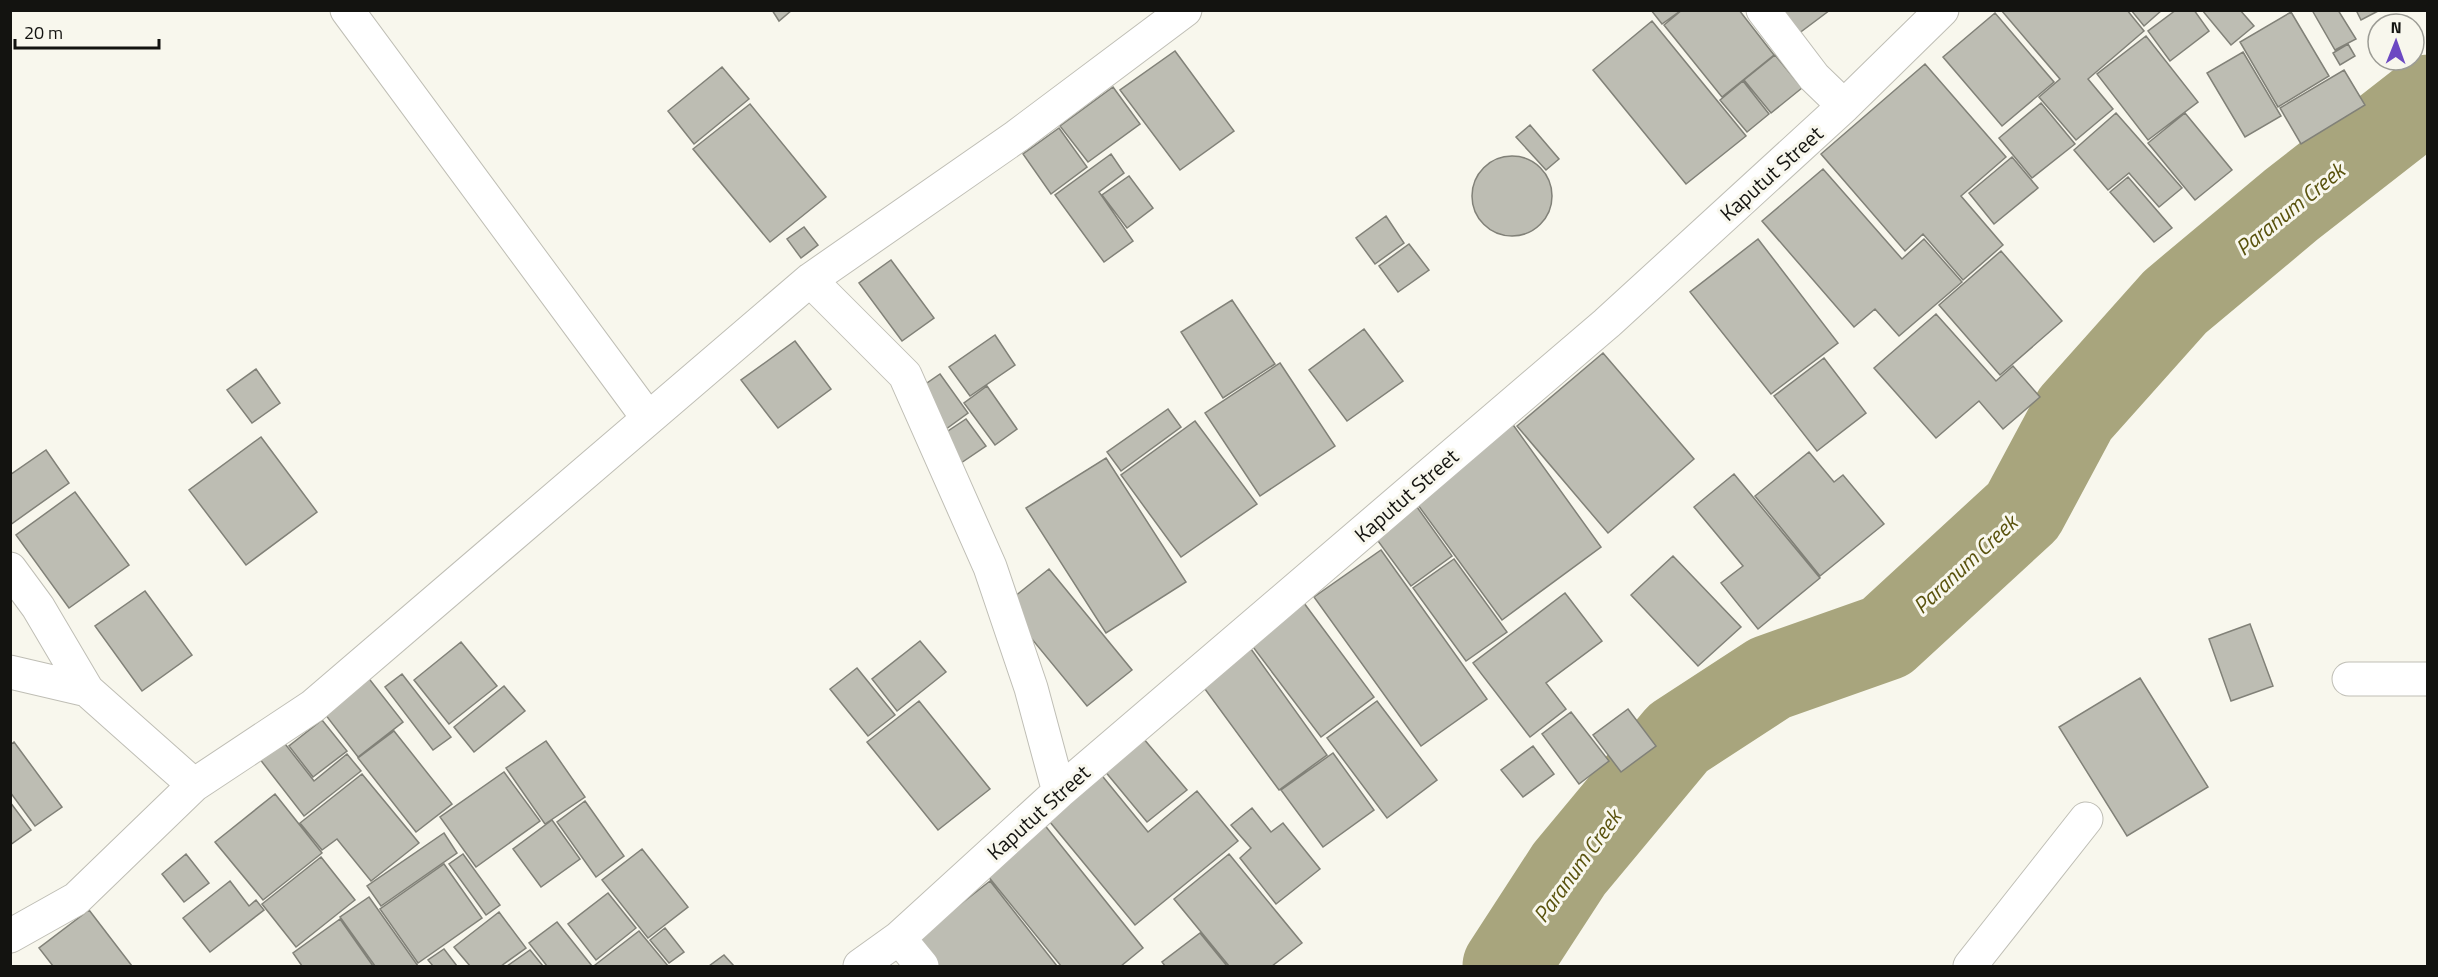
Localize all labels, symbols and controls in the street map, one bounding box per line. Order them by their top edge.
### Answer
scale bar [15,12,159,50]
north arrow [2366,12,2426,72]
text: N [2391,15,2402,39]
text: 20 m [24,19,63,46]
street label: Kaputut Street [1712,117,1830,228]
water label: Paranum Creek [2228,153,2354,264]
street label: Kaputut Street [1347,440,1466,550]
water label: Paranum Creek [1905,505,2027,622]
street label: Kaputut Street [979,756,1097,867]
water label: Paranum Creek [1524,801,1631,930]

